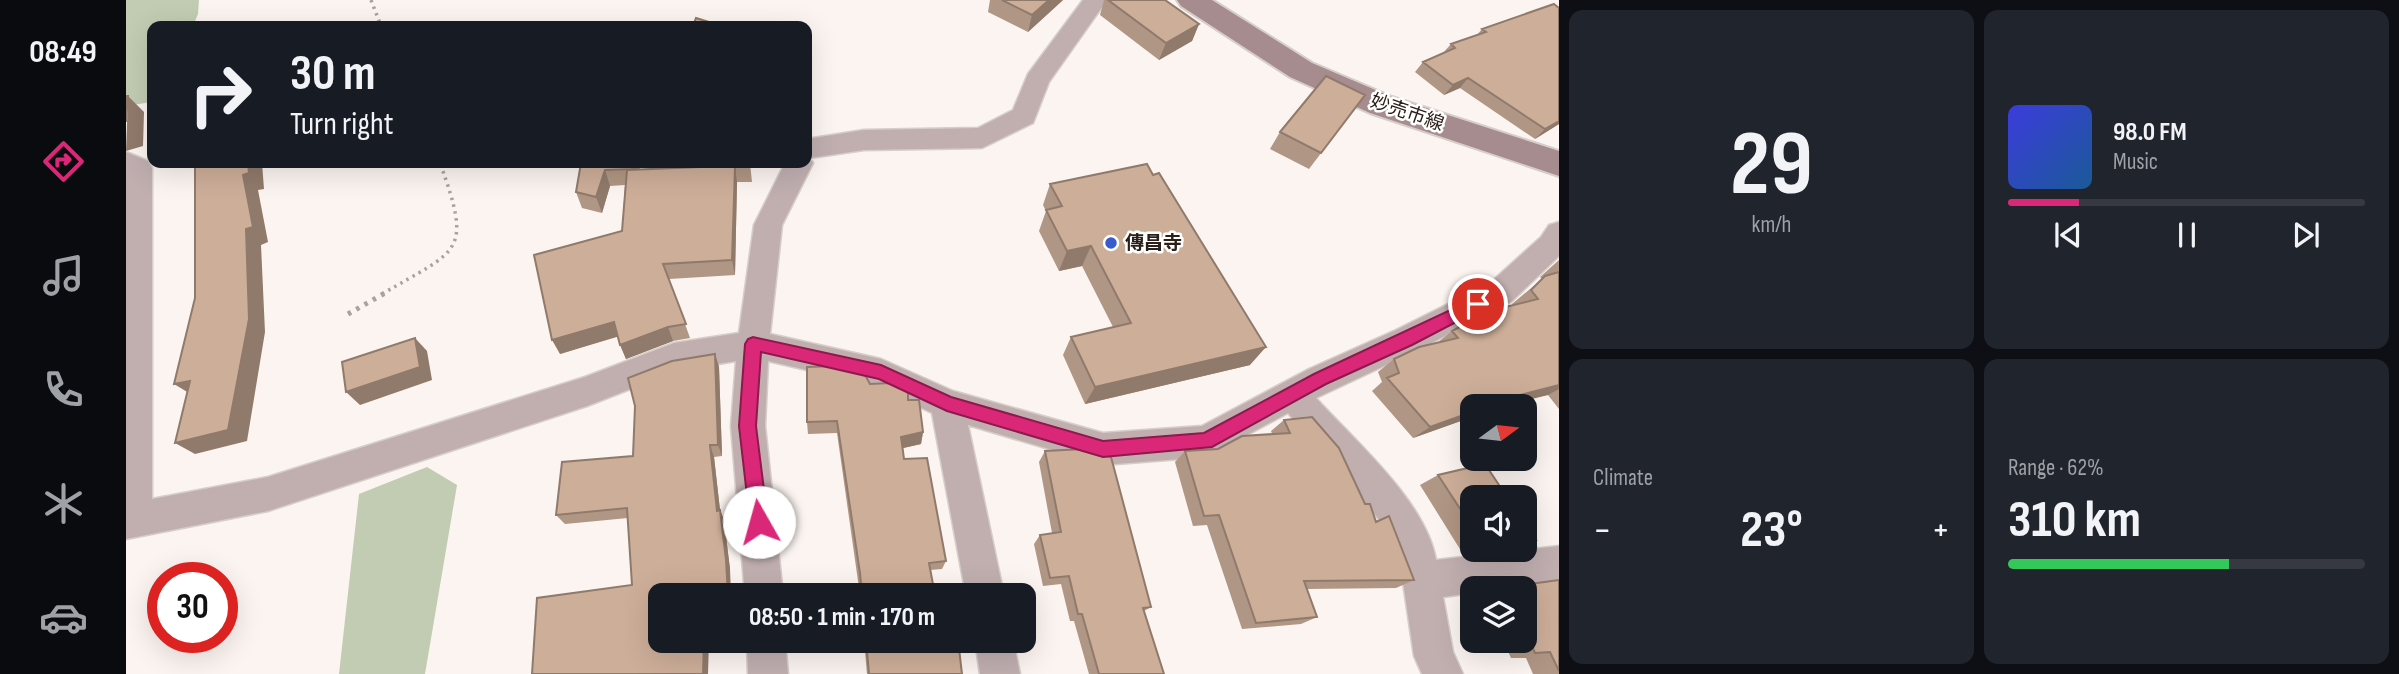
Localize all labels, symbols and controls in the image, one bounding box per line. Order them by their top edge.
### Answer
text: 08:49 [29,33,97,72]
text: 30 m [290,45,375,104]
icon: right [175,49,266,140]
street label: 妙売市線 [1367,90,1447,136]
text: Turn right [290,105,394,144]
text: 29 [1730,111,1813,220]
text: 98.0 FM [2113,117,2187,148]
icon: directions [39,137,88,186]
text: Music [2113,148,2158,176]
text: km/h [1752,211,1791,239]
icon: previous [2049,216,2087,254]
icon: pause [2168,216,2206,254]
icon: next [2287,216,2325,254]
place label: 傳昌寺 [1125,232,1182,255]
marker: 傳昌寺 [1103,235,1119,251]
icon: music [39,251,88,300]
pin [1448,274,1508,334]
icon: arrive [1459,285,1497,323]
icon: phone [39,365,88,414]
north arrow [1460,394,1536,471]
map controls [1460,394,1537,653]
text: Range · 62% [2008,454,2104,482]
text: Climate [1593,464,1653,492]
icon: climate [39,479,88,528]
position arrow [722,485,796,559]
button: sound [1460,485,1537,562]
text: 310 km [2008,489,2141,552]
text: 23° [1740,499,1803,562]
text: − [1593,508,1612,553]
text: + [1931,508,1950,553]
speed limit sign: 30 [147,562,238,653]
button: layers [1460,576,1537,653]
icon: car [39,593,88,642]
text: 08:50 · 1 min · 170 m [749,602,935,633]

